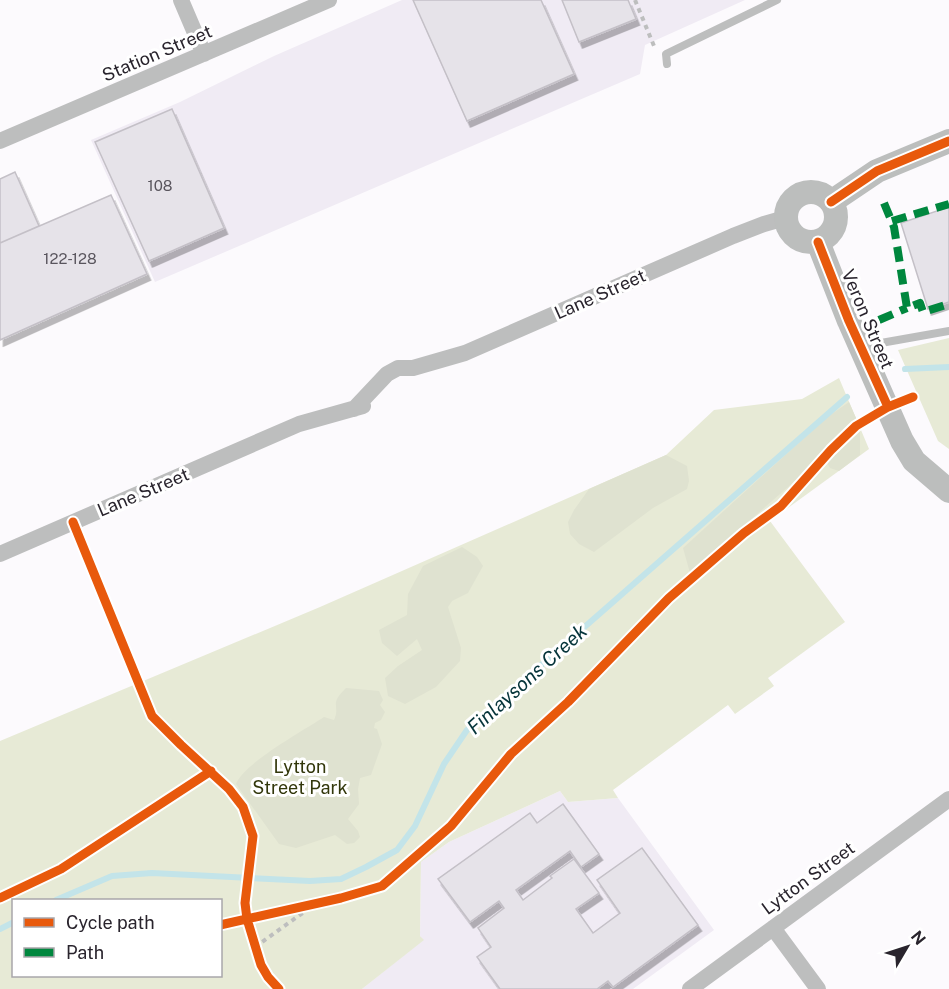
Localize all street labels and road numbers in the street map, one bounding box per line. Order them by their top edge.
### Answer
street label: Station Street [99,20,215,86]
street label: Lane Street [551,265,649,323]
street label: Veron Street [838,266,898,372]
street label: Lane Street [94,463,192,521]
street label: Lytton Street [757,837,859,919]

